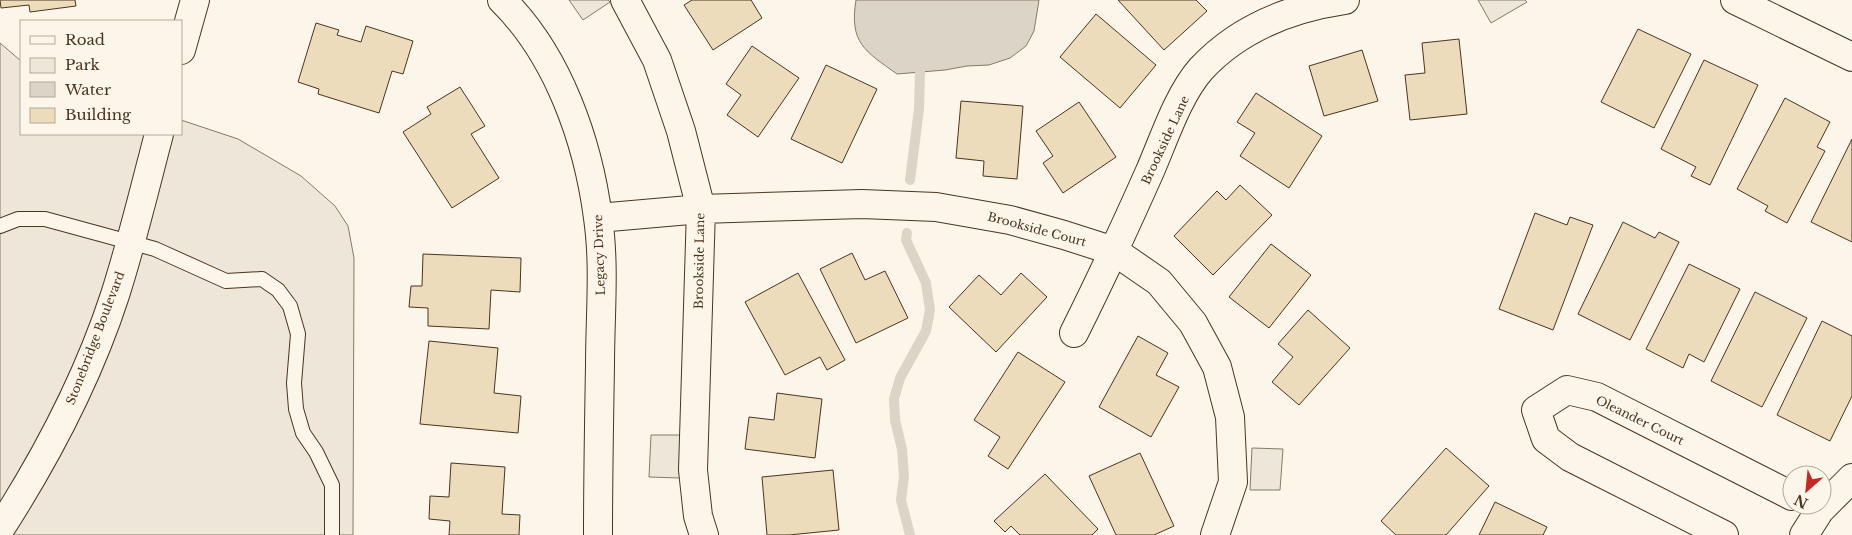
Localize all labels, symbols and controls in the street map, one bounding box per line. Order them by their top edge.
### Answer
legend [20,20,182,135]
text: Road [65,30,105,49]
text: Park [65,55,101,74]
text: Water [64,80,112,99]
street label: Brookside Lane [1138,93,1192,187]
text: Building [65,105,132,124]
street label: Brookside Court [986,209,1088,250]
street label: Brookside Lane [691,213,707,309]
street label: Legacy Drive [590,214,608,296]
street label: Stonebridge Boulevard [63,269,127,407]
street label: Oleander Court [1593,392,1687,448]
north arrow [1782,465,1832,515]
text: N [1791,491,1811,513]

